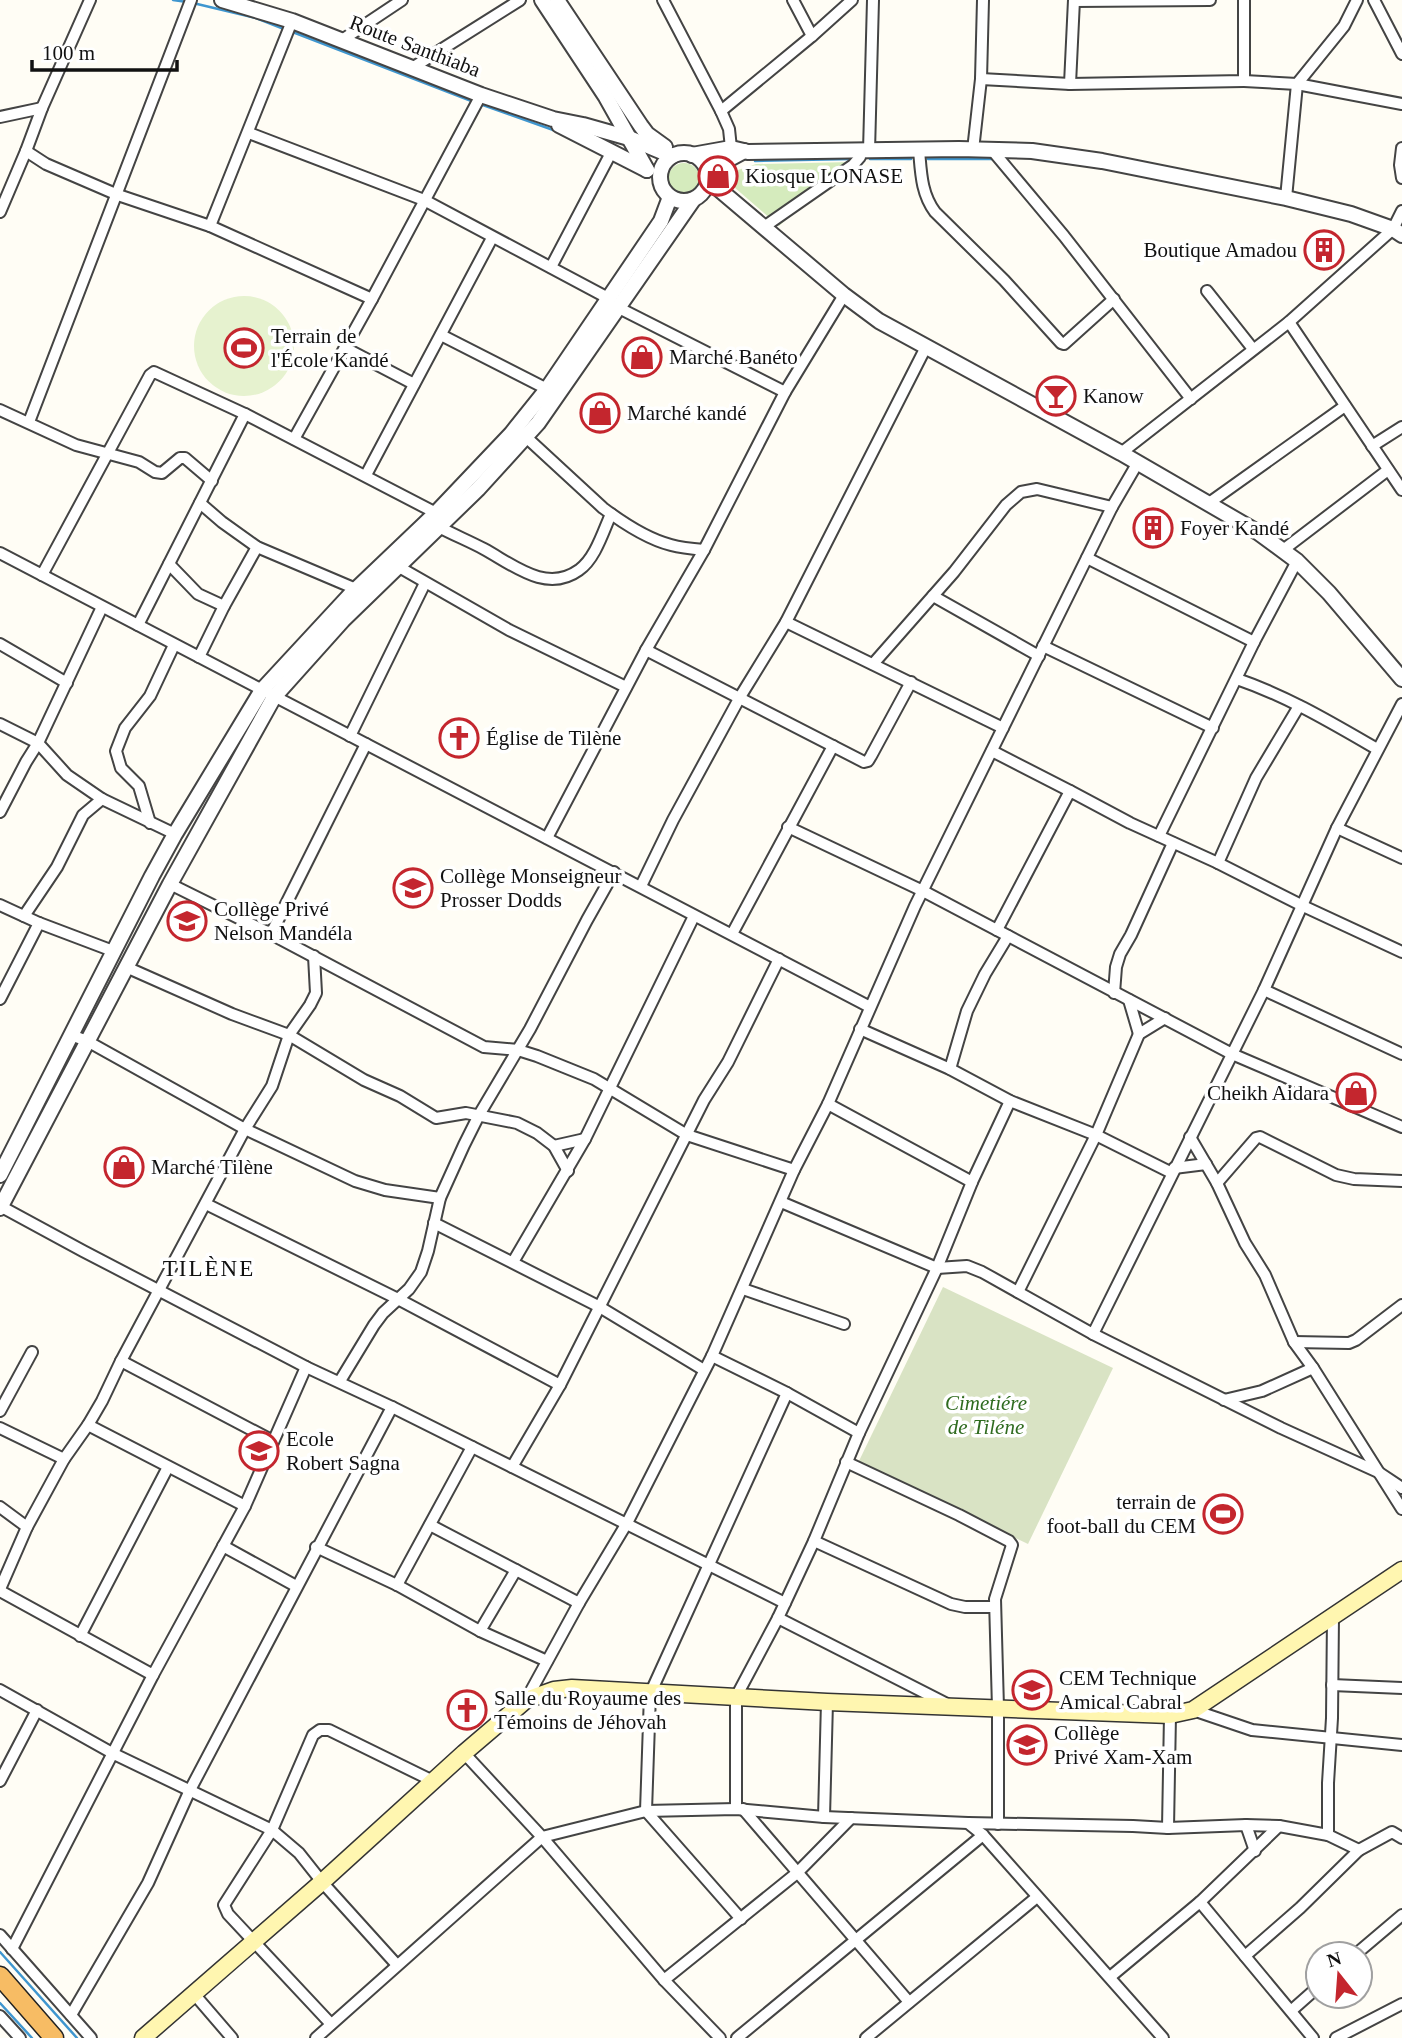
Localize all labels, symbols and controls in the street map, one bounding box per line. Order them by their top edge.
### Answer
street label: Route Santhiaba [346,10,484,82]
scale bar [32,28,177,72]
text: 100 m [42,41,95,65]
shop icon: Kiosque LONASE [697,155,739,197]
place label: Kiosque LONASE [745,164,903,188]
building icon: Boutique Amadou [1303,229,1345,271]
place label: Boutique Amadou [1144,238,1297,262]
place label: Terrain de l'École Kandé [271,324,388,372]
sports icon: Terrain de l'École Kandé [223,327,265,369]
shop icon: Marché Banéto [621,336,663,378]
place label: Marché Banéto [669,345,798,369]
bar icon: Kanow [1035,375,1077,417]
place label: Kanow [1083,384,1144,408]
shop icon: Marché kandé [579,392,621,434]
place label: Marché kandé [627,401,747,425]
building icon: Foyer Kandé [1132,507,1174,549]
place label: Foyer Kandé [1180,516,1289,540]
church icon: Église de Tilène [438,717,480,759]
place label: Église de Tilène [486,726,621,750]
place label: Collège Monseigneur Prosser Dodds [440,864,621,912]
school or university icon: Collège Monseigneur Prosser Dodds [392,867,434,909]
place label: Collège Privé Nelson Mandéla [214,897,353,945]
school or university icon: Collège Privé Nelson Mandéla [166,900,208,942]
shop icon: Cheikh Aidara [1335,1072,1377,1114]
place label: Cheikh Aidara [1207,1081,1330,1105]
shop icon: Marché Tilène [103,1146,145,1188]
place label: Marché Tilène [151,1155,273,1179]
district label: TILÈNE [163,1256,255,1281]
park label: Cimetiére de Tiléne [945,1391,1027,1439]
place label: Ecole Robert Sagna [286,1427,400,1475]
school or university icon: Ecole Robert Sagna [238,1430,280,1472]
place label: terrain de foot-ball du CEM [1047,1490,1196,1538]
sports icon: terrain de foot-ball du CEM [1202,1493,1244,1535]
place label: CEM Technique Amical Cabral [1059,1666,1197,1714]
school or university icon: CEM Technique Amical Cabral [1011,1669,1053,1711]
place label: Salle du Royaume des Témoins de Jéhovah [494,1686,681,1734]
church icon: Salle du Royaume des Témoins de Jéhovah [446,1689,488,1731]
place label: Collège Privé Xam-Xam [1054,1721,1192,1769]
school or university icon: Collège Privé Xam-Xam [1006,1724,1048,1766]
north arrow [1304,1940,1374,2010]
text: N [1325,1947,1344,1971]

